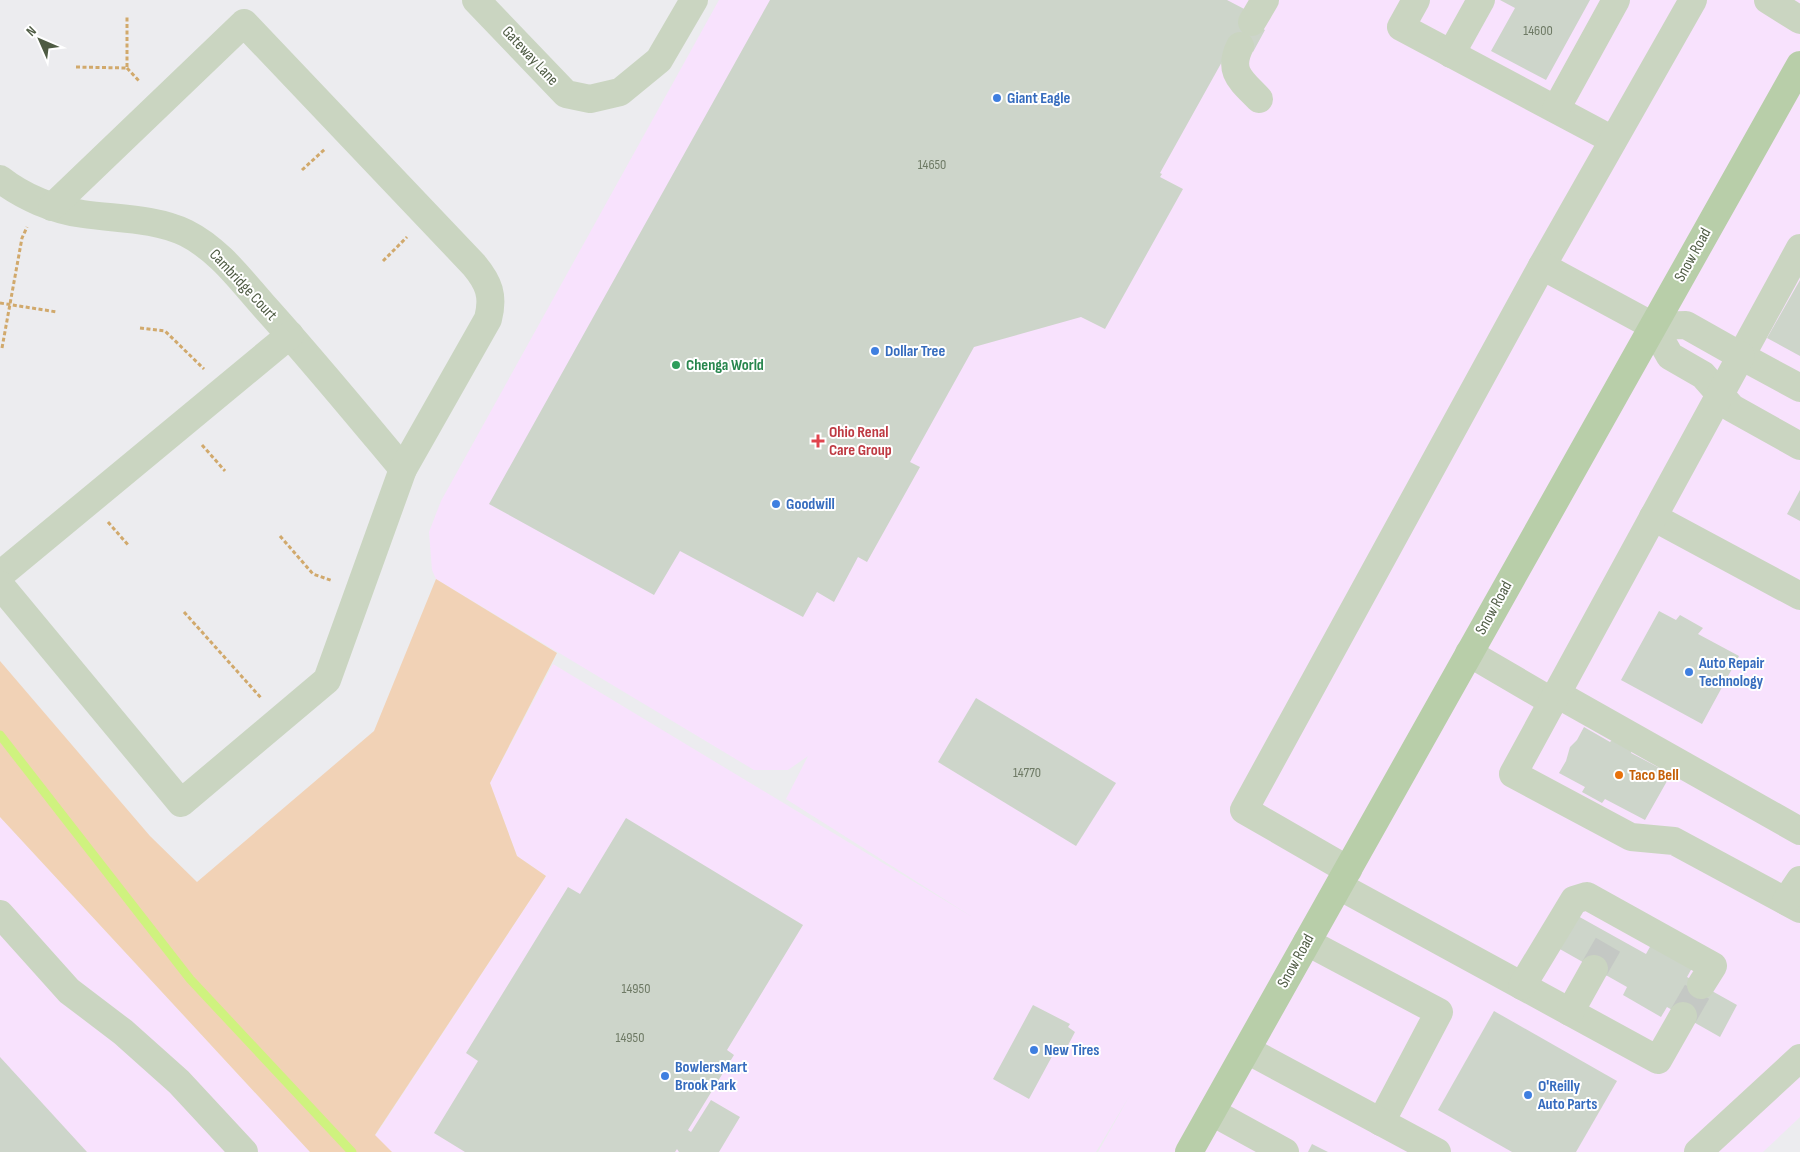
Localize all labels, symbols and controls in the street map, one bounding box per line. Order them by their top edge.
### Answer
north arrow [15,15,65,65]
street label: Gateway Lane [498,22,562,90]
house number: 14600 [1523,22,1553,39]
text: N [23,23,40,40]
place label: Giant Eagle [1007,89,1070,108]
marker: Giant Eagle [991,92,1003,104]
house number: 14650 [918,156,946,173]
street label: Snow Road [1671,225,1715,285]
street label: Cambridge Court [205,245,281,325]
place label: Dollar Tree [885,342,945,361]
marker: Dollar Tree [869,345,881,357]
place label: Chenga World [686,356,764,375]
marker: Chenga World [670,359,682,371]
place label: Ohio Renal Care Group [829,423,892,460]
marker: Ohio Renal Care Group [811,434,825,448]
place label: Goodwill [786,495,835,514]
marker: Goodwill [770,498,782,510]
street label: Snow Road [1472,578,1516,638]
place label: Auto Repair Technology [1698,654,1764,691]
marker: Auto Repair Technology [1683,666,1695,678]
house number: 14770 [1013,764,1041,781]
place label: Taco Bell [1629,766,1679,785]
marker: Taco Bell [1613,769,1625,781]
street label: Snow Road [1274,931,1318,991]
house number: 14950 [622,980,650,997]
house number: 14950 [616,1029,644,1046]
place label: New Tires [1044,1041,1099,1060]
marker: New Tires [1028,1044,1040,1056]
place label: BowlersMart Brook Park [675,1058,747,1095]
marker: BowlersMart Brook Park [659,1070,671,1082]
place label: O'Reilly Auto Parts [1537,1077,1597,1114]
marker: O'Reilly Auto Parts [1522,1089,1534,1101]

